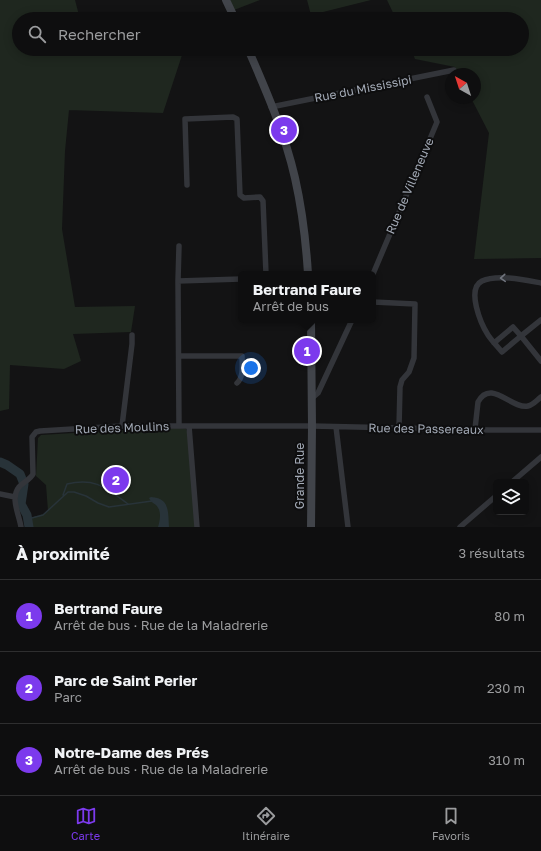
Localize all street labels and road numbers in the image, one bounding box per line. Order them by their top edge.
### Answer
street label: Rue du Mississipi [313,72,413,105]
street label: Rue de Villeneuve [382,135,437,236]
street label: Rue des Moulins [75,418,169,437]
street label: Rue des Passereaux [368,420,484,437]
street label: Grande Rue [292,443,307,509]

